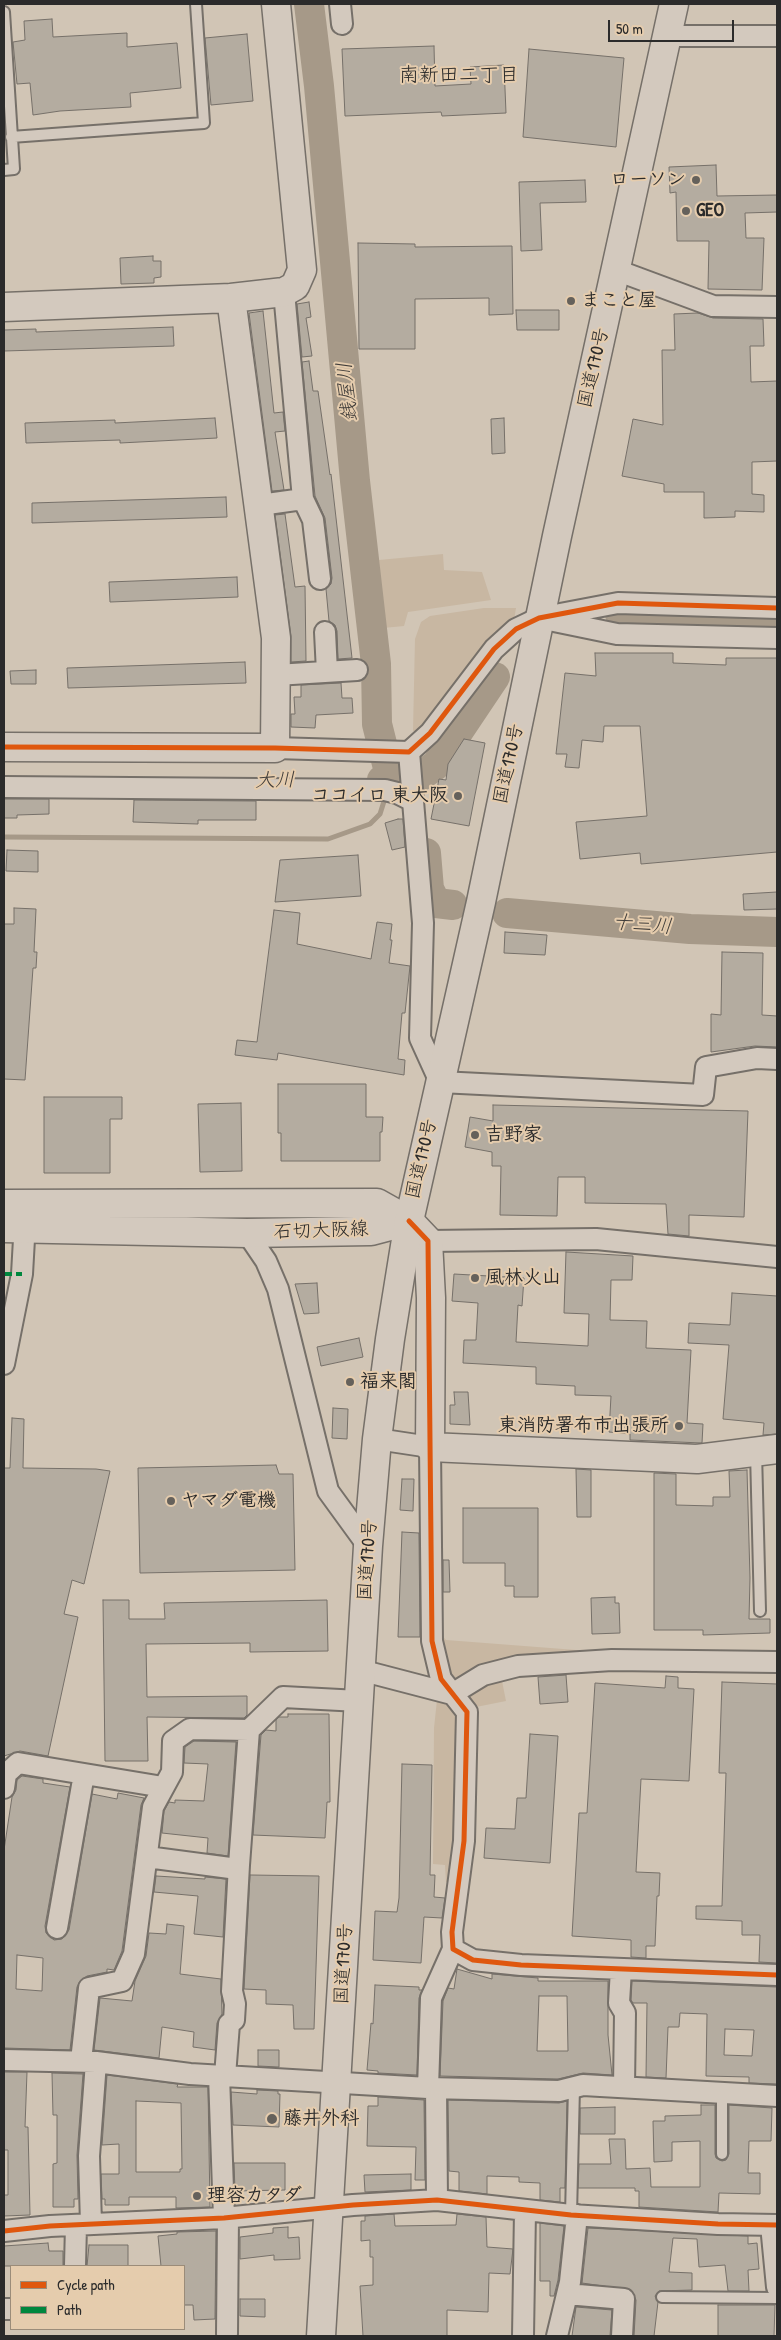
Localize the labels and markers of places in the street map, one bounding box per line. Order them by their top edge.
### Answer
place label: ローソン [610,169,686,191]
marker: ローソン [690,174,702,186]
place label: GEO [696,200,724,222]
marker: GEO [680,205,692,217]
place label: まこと屋 [581,290,657,312]
marker: まこと屋 [565,295,577,307]
place label: ココイロ 東大阪 [311,785,448,807]
marker: ココイロ 東大阪 [452,790,464,802]
place label: 吉野家 [485,1124,542,1146]
marker: 吉野家 [469,1129,481,1141]
place label: 風林火山 [485,1267,561,1289]
marker: 風林火山 [469,1272,481,1284]
place label: 福来閣 [360,1371,417,1393]
marker: 福来閣 [344,1376,356,1388]
place label: 東消防署布市出張所 [498,1415,669,1437]
marker: 東消防署布市出張所 [673,1420,685,1432]
place label: ヤマダ電機 [181,1490,276,1512]
marker: ヤマダ電機 [165,1495,177,1507]
place label: 藤井外科 [283,2108,359,2130]
marker: 藤井外科 [265,2112,279,2126]
place label: 理容カタダ [207,2185,302,2207]
marker: 理容カタダ [191,2190,203,2202]

